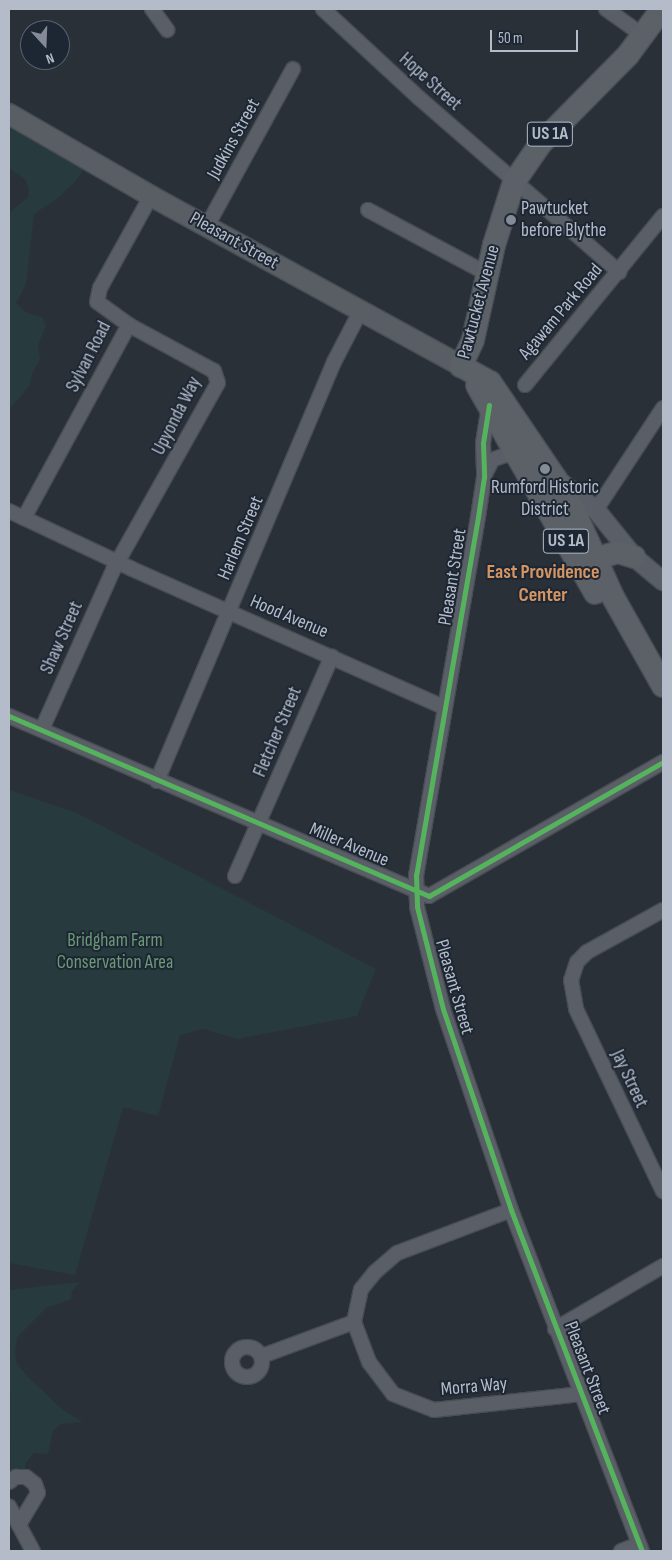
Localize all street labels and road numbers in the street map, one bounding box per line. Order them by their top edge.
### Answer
street label: Hope Street [394,48,466,116]
street label: Judkins Street [203,95,265,183]
road number: US 1A [526,118,574,150]
street label: Pleasant Street [186,207,282,275]
street label: Pawtucket Avenue [453,243,505,361]
street label: Agawam Park Road [514,259,608,365]
street label: Sylvan Road [62,318,116,396]
street label: Upyonda Way [148,373,206,459]
street label: Harlem Street [213,493,269,583]
road number: US 1A [542,526,590,556]
street label: Pleasant Street [434,527,472,627]
street label: Hood Avenue [246,590,332,644]
street label: Shaw Street [36,598,88,678]
street label: Fletcher Street [249,683,307,781]
street label: Miller Avenue [306,818,392,872]
street label: Pleasant Street [430,937,478,1037]
street label: Jay Street [606,1046,652,1112]
street label: Pleasant Street [559,1318,615,1418]
street label: Morra Way [440,1373,508,1401]

